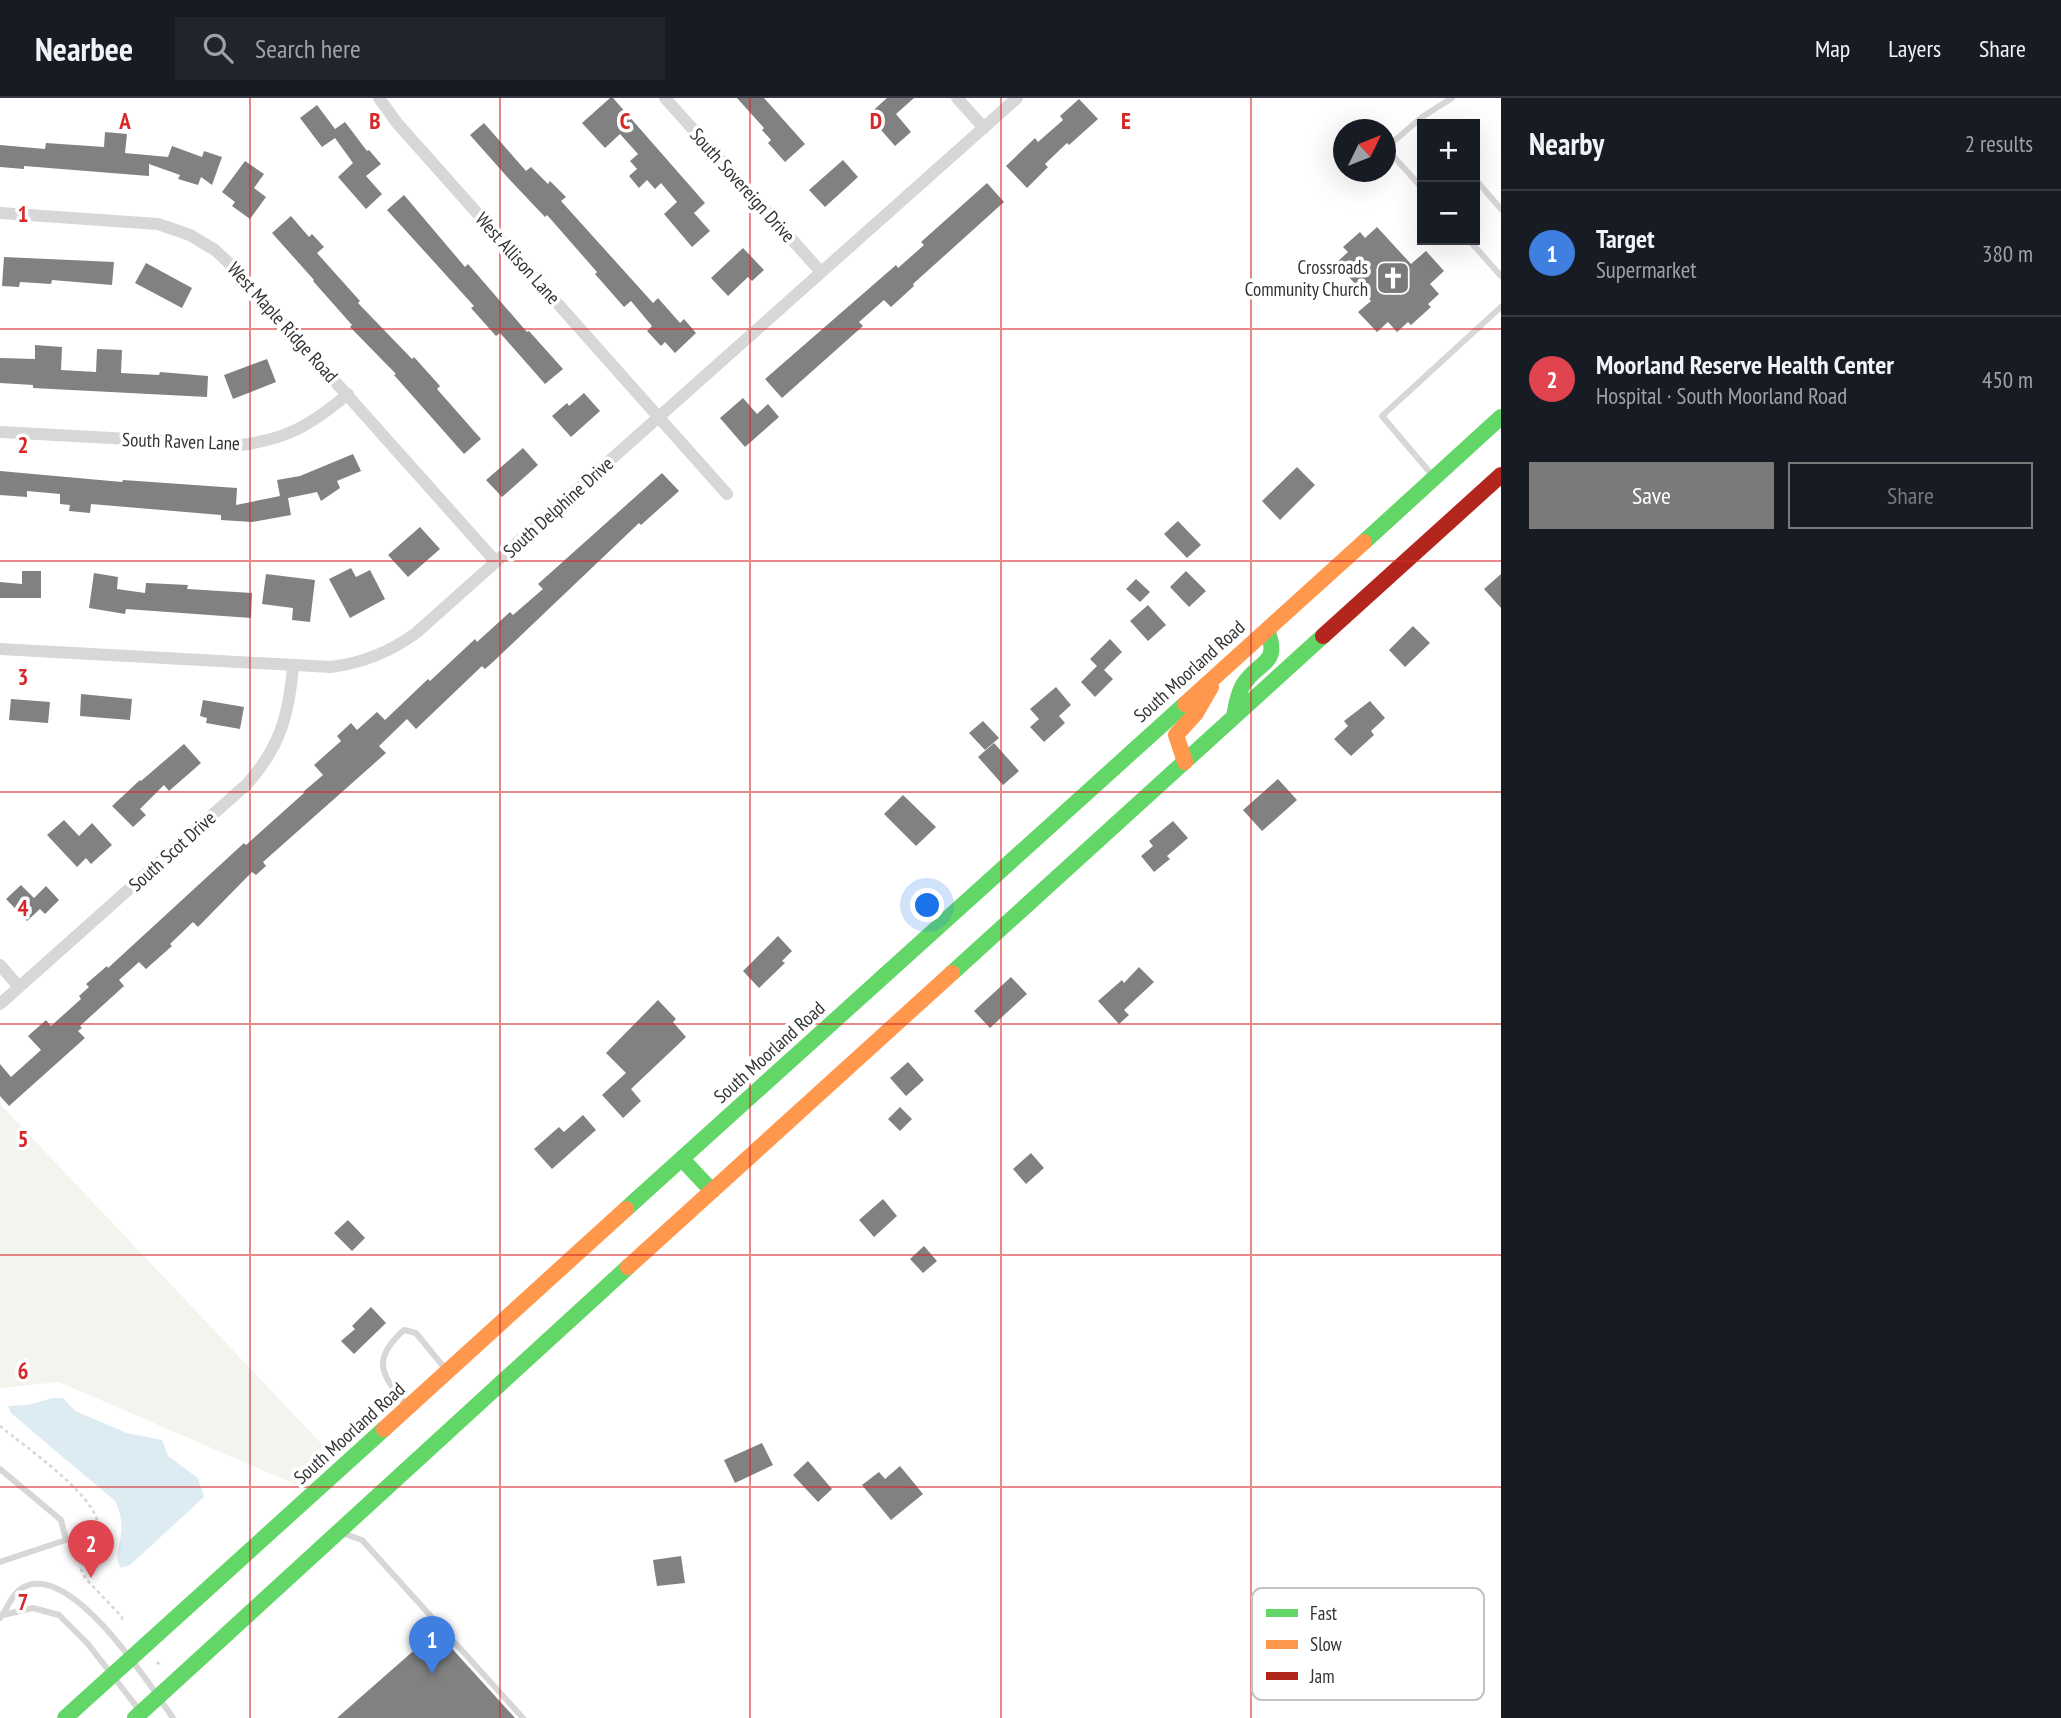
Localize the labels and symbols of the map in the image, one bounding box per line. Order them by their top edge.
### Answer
text: A [118,106,131,135]
text: B [369,106,381,135]
text: C [620,106,631,135]
text: D [870,106,882,135]
text: E [1121,106,1131,135]
north arrow [1333,119,1396,182]
street label: South Sovereign Drive [685,123,801,247]
text: 1 [18,199,29,228]
street label: West Allison Lane [470,207,566,309]
place label: Crossroads Community Church [1245,255,1368,301]
street label: West Maple Ridge Road [223,257,343,387]
church icon: Crossroads Community Church [1374,259,1412,297]
street label: South Raven Lane [122,427,240,455]
text: 2 [18,430,29,459]
street label: South Delphine Drive [498,451,618,563]
street label: South Moorland Road [1129,615,1249,727]
text: 3 [18,662,29,691]
street label: South Scot Drive [124,806,221,896]
your location [910,888,944,922]
text: 4 [18,893,29,922]
street label: South Moorland Road [709,996,829,1108]
text: 5 [18,1124,29,1153]
text: 6 [18,1356,29,1385]
street label: South Moorland Road [289,1377,409,1489]
pin: 2 [68,1520,114,1578]
text: 7 [18,1587,29,1616]
legend [1252,1588,1484,1700]
text: Fast [1310,1601,1338,1625]
pin: 1 [409,1616,455,1674]
text: Slow [1310,1632,1343,1656]
text: Jam [1309,1664,1335,1688]

